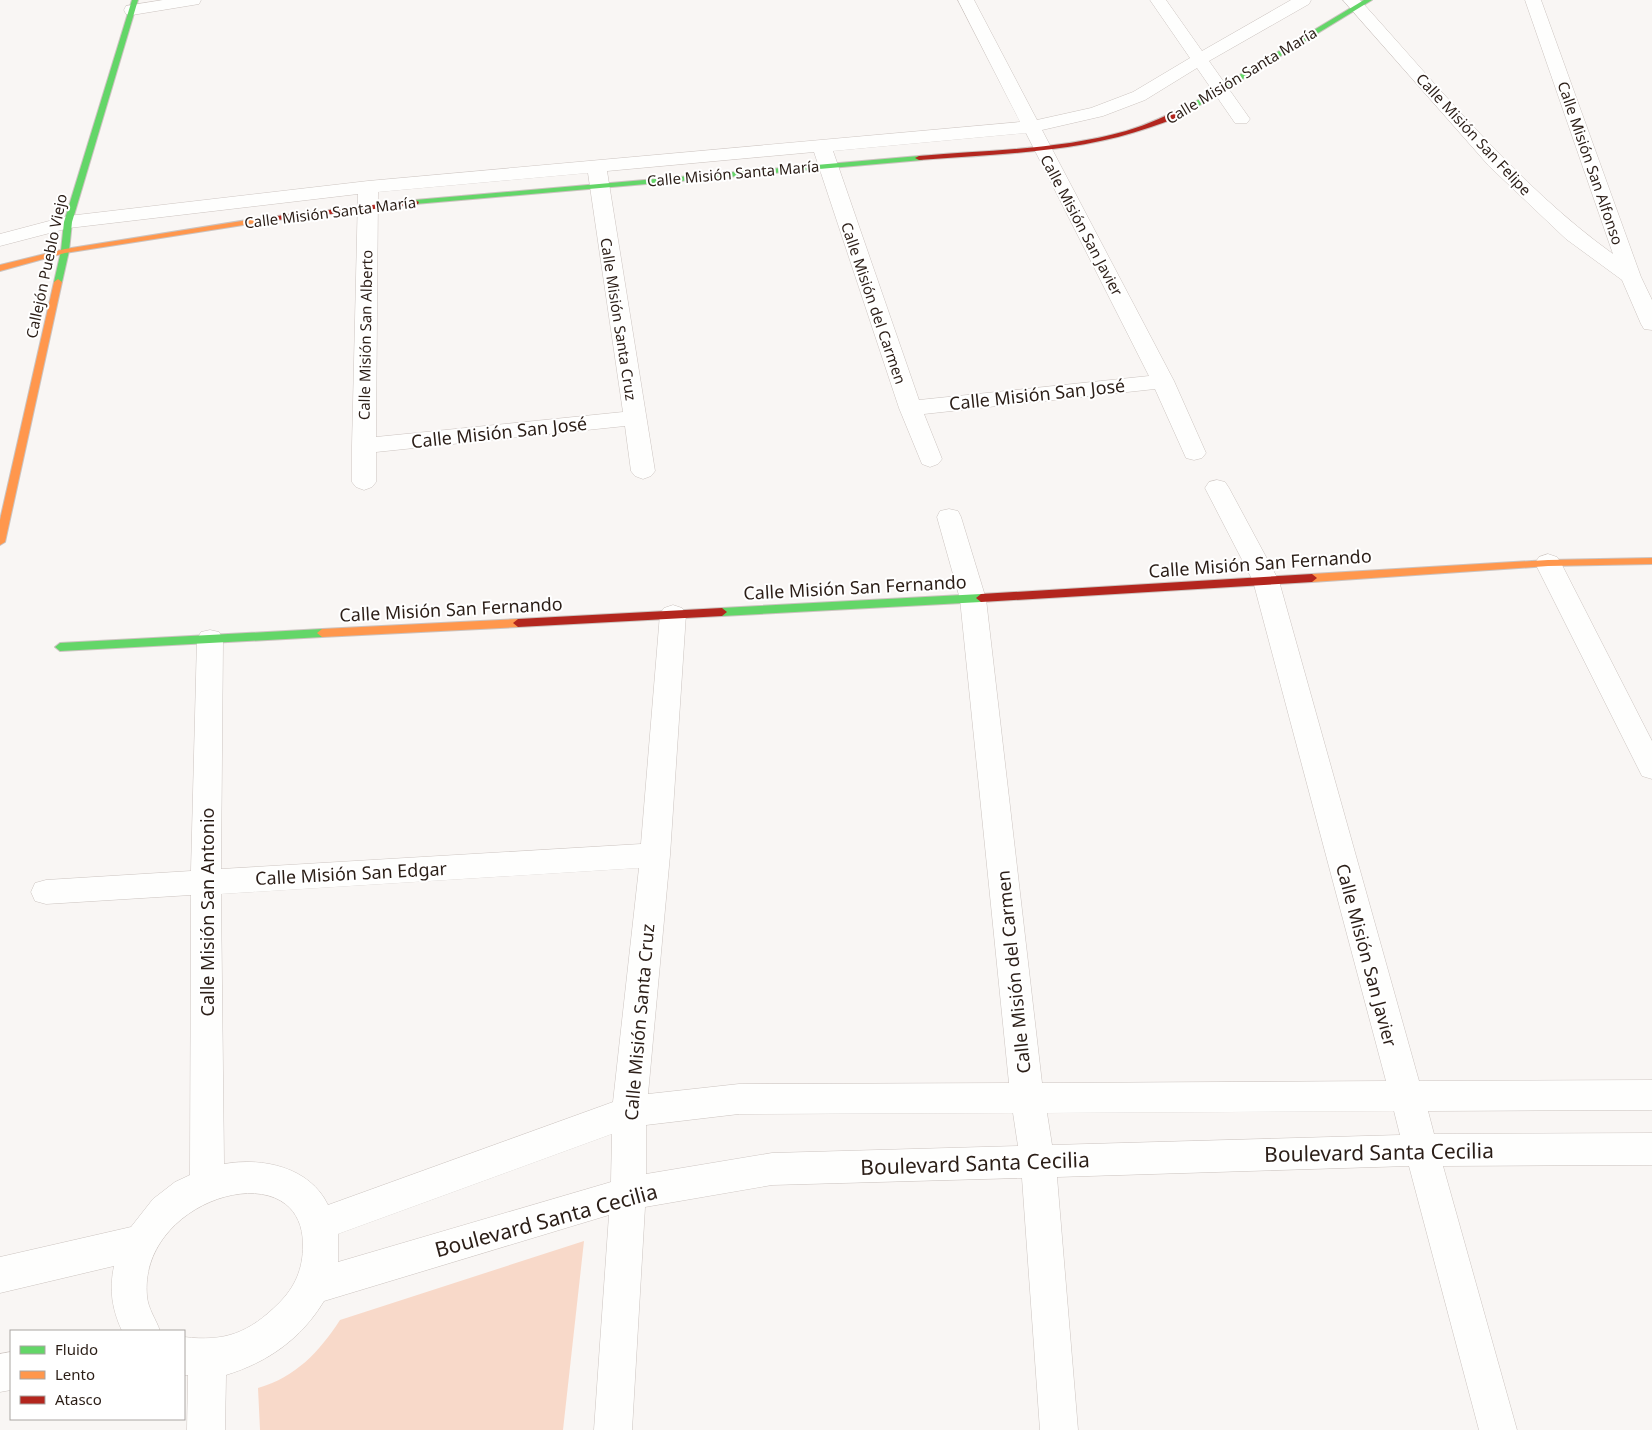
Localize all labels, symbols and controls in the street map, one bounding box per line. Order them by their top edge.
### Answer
street label: Calle Misión Santa María [1162,22,1320,128]
street label: Calle Misión San Felipe [1412,69,1536,199]
street label: Calle Misión San Alfonso [1554,79,1628,247]
street label: Calle Misión San Javier [1036,151,1128,299]
street label: Calle Misión Santa María [646,156,820,190]
street label: Callejón Pueblo Viejo [21,192,71,340]
street label: Calle Misión Santa María [243,192,417,232]
street label: Calle Misión del Carmen [837,219,911,387]
street label: Calle Misión Santa Cruz [596,236,642,402]
street label: Calle Misión San Alberto [354,250,376,420]
street label: Calle Misión San José [948,373,1126,415]
street label: Calle Misión San José [410,411,588,453]
street label: Calle Misión San Fernando [1148,543,1372,583]
street label: Calle Misión San Fernando [743,569,967,605]
street label: Calle Misión San Fernando [339,591,563,627]
street label: Calle Misión San Antonio [195,808,219,1016]
street label: Calle Misión San Edgar [255,856,448,890]
street label: Calle Misión San Javier [1331,861,1403,1050]
street label: Calle Misión del Carmen [990,869,1036,1075]
street label: Calle Misión Santa Cruz [618,923,660,1121]
street label: Boulevard Santa Cecilia [1264,1136,1494,1168]
street label: Boulevard Santa Cecilia [860,1145,1090,1181]
street label: Boulevard Santa Cecilia [431,1177,661,1263]
legend [10,1330,185,1420]
text: Fluido [55,1339,98,1359]
text: Lento [55,1364,95,1384]
text: Atasco [55,1389,102,1409]

